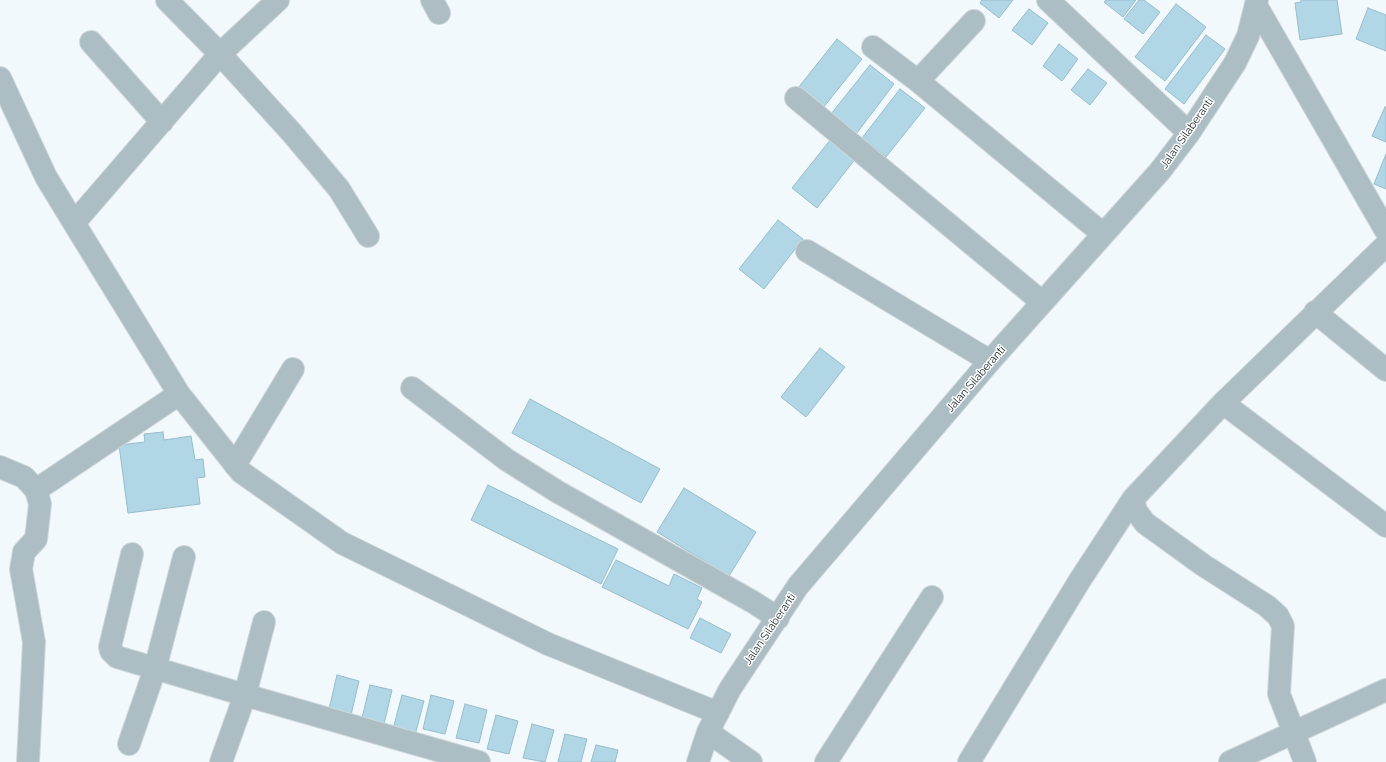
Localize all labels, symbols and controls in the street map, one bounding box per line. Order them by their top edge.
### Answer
street label: Jalan Silaberanti [1158,95,1216,171]
street label: Jalan Silaberanti [944,343,1008,415]
street label: Jalan Silaberanti [741,591,799,667]

